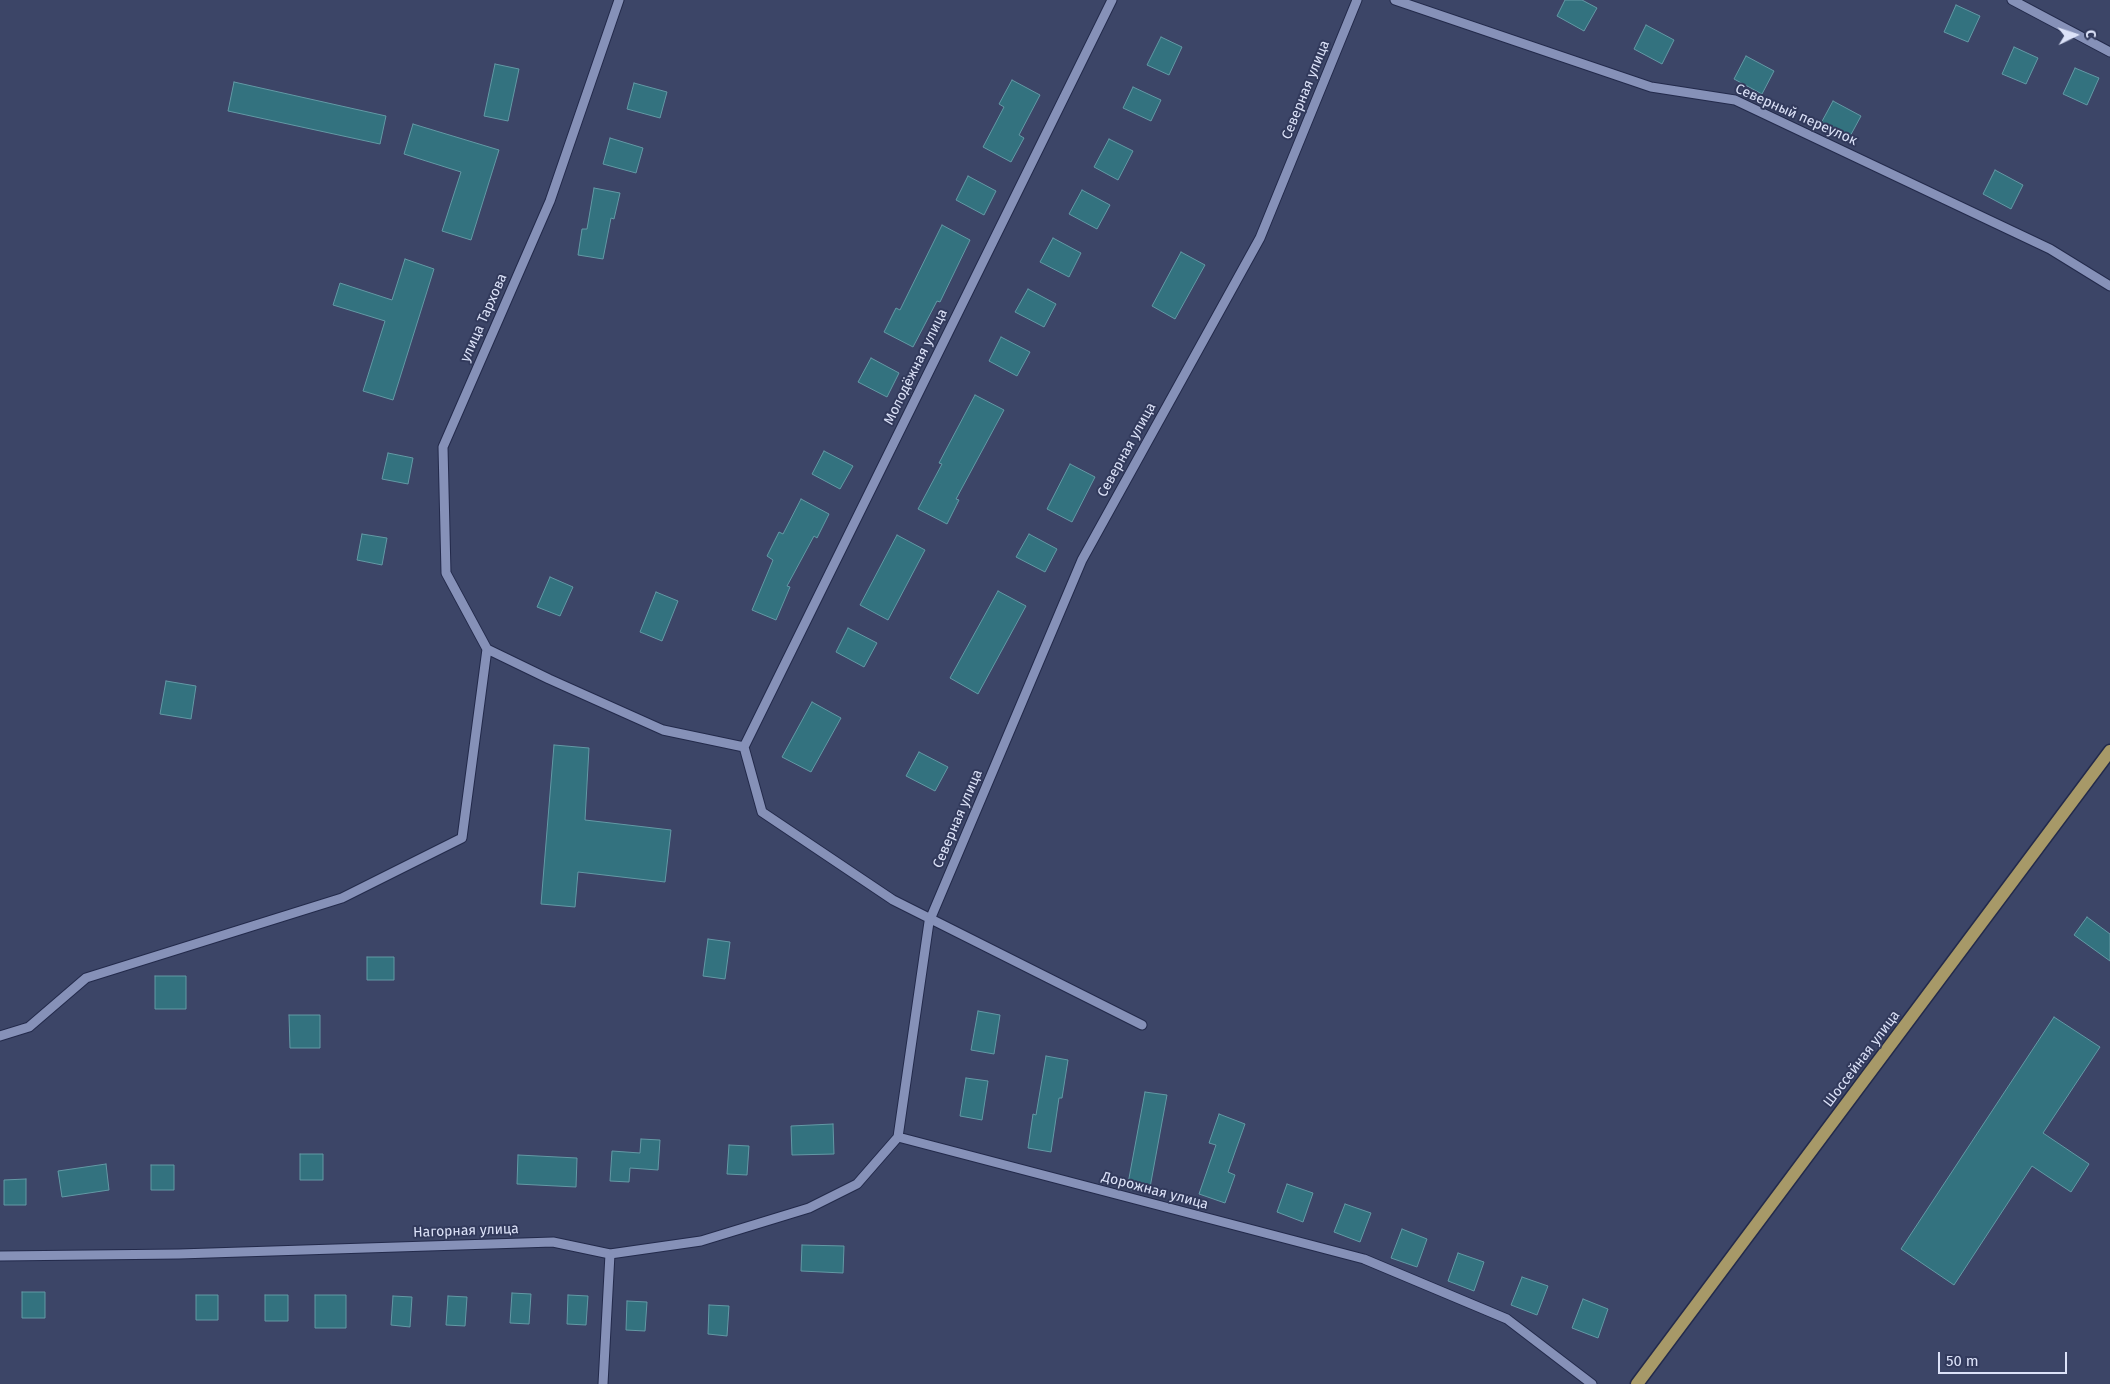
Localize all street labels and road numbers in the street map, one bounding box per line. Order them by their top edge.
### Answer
street label: Северная улица [1278,38,1334,142]
street label: Северный переулок [1732,81,1860,149]
street label: улица Тархова [457,271,511,365]
street label: Молодёжная улица [881,306,951,428]
street label: Северная улица [1094,400,1160,500]
street label: Северная улица [930,767,986,871]
street label: Шоссейная улица [1820,1007,1904,1111]
street label: Дорожная улица [1100,1169,1210,1213]
street label: Нагорная улица [413,1221,519,1241]

